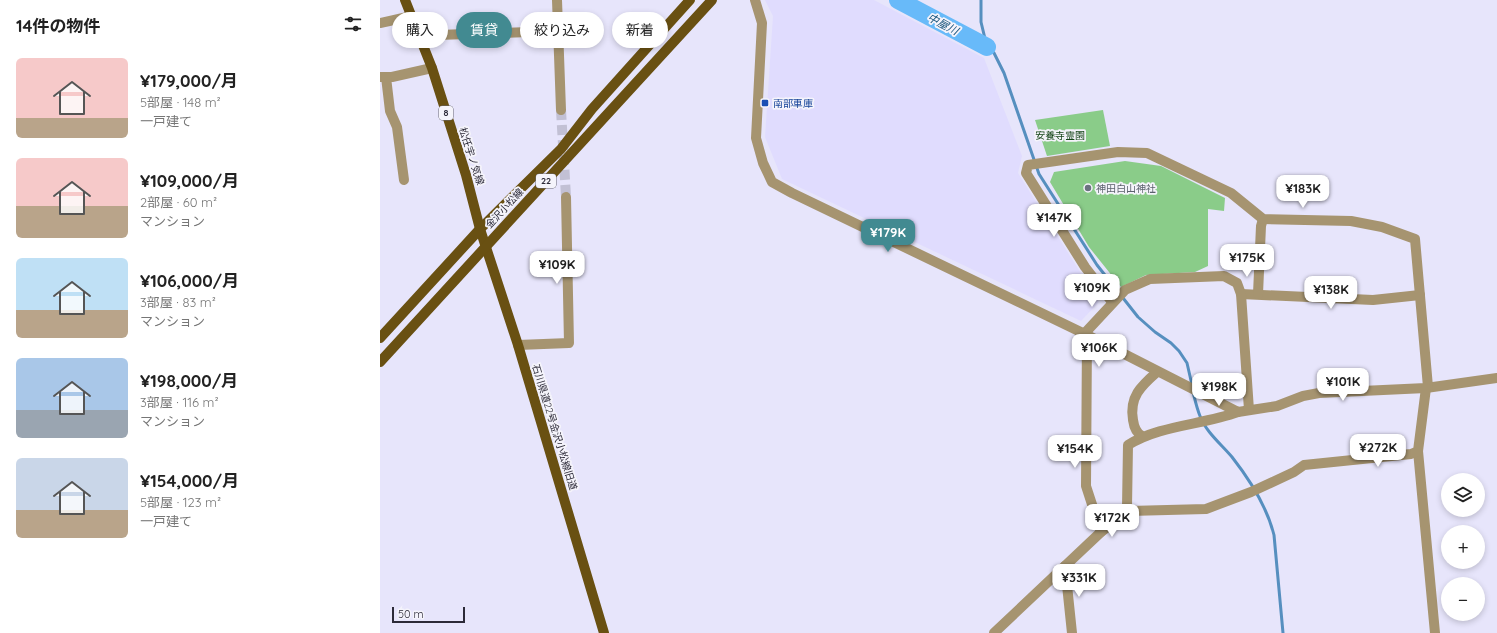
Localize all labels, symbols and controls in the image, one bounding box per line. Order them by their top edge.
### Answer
water label: 中屋川 [925,10,962,38]
chip: 購入 [392,12,448,48]
chip: 賃貸 [456,12,512,48]
chip: 絞り込み [520,12,604,48]
chip: 新着 [612,12,668,48]
icon: filters [342,13,364,35]
text: 14件の物件 [16,15,101,36]
text: ¥179,000/月 [140,70,238,91]
icon: home [48,74,96,122]
text: 5部屋 · 148 m² [140,94,221,110]
place label: 南部車庫 [773,97,813,110]
marker: 南部車庫 [760,98,770,108]
road number: 8 [439,106,453,120]
text: 一戸建て [140,113,192,129]
street label: 松任宇ノ気線 [456,126,487,187]
park label: 安養寺霊園 [1035,129,1085,142]
text: ¥109,000/月 [140,170,239,191]
icon: home [48,174,96,222]
road number: 22 [536,174,556,188]
pin: ¥183K [1275,175,1331,209]
text: ¥183K [1285,180,1321,196]
place label: 神田白山神社 [1096,182,1156,195]
marker: 神田白山神社 [1083,183,1093,193]
street label: 金沢小松線 [483,186,526,231]
text: 2部屋 · 60 m² [140,194,217,210]
pin: ¥147K [1026,204,1082,238]
text: ¥147K [1036,209,1072,225]
text: マンション [140,213,205,229]
pin: ¥179K [860,219,916,253]
text: ¥179K [870,224,906,240]
pin: ¥175K [1219,244,1275,278]
text: ¥175K [1229,249,1265,265]
pin: ¥109K [529,251,585,285]
text: ¥109K [539,256,575,272]
text: ¥106,000/月 [140,270,239,291]
icon: home [48,274,96,322]
pin: ¥109K [1064,274,1120,308]
pin: ¥138K [1303,276,1359,310]
text: ¥109K [1074,279,1110,295]
text: ¥138K [1313,281,1349,297]
text: 3部屋 · 83 m² [140,294,216,310]
text: マンション [140,313,205,329]
pin: ¥106K [1071,334,1127,368]
text: ¥106K [1081,339,1117,355]
street label: 石川県道22号金沢小松線旧道 [529,363,580,492]
pin: ¥101K [1315,368,1371,402]
text: ¥198,000/月 [140,370,238,391]
pin: ¥198K [1191,373,1247,407]
text: ¥101K [1326,373,1360,389]
icon: home [48,374,96,422]
text: ¥198K [1201,378,1237,394]
text: 3部屋 · 116 m² [140,394,219,410]
text: マンション [140,413,205,429]
pin: ¥272K [1350,434,1406,468]
pin: ¥154K [1047,435,1103,469]
text: ¥272K [1359,439,1397,455]
text: ¥154K [1057,440,1093,456]
text: ¥154,000/月 [140,470,239,491]
map controls [1441,473,1485,621]
button: layers [1441,473,1485,517]
icon: home [48,474,96,522]
text: 5部屋 · 123 m² [140,494,221,510]
pin: ¥172K [1084,504,1140,538]
text: ¥172K [1094,509,1130,525]
text: 一戸建て [140,513,192,529]
button: + [1441,525,1485,569]
pin: ¥331K [1051,564,1107,598]
text: ¥331K [1061,569,1097,585]
button: − [1441,577,1485,621]
scale bar [392,605,465,624]
text: 50 m [398,607,424,621]

